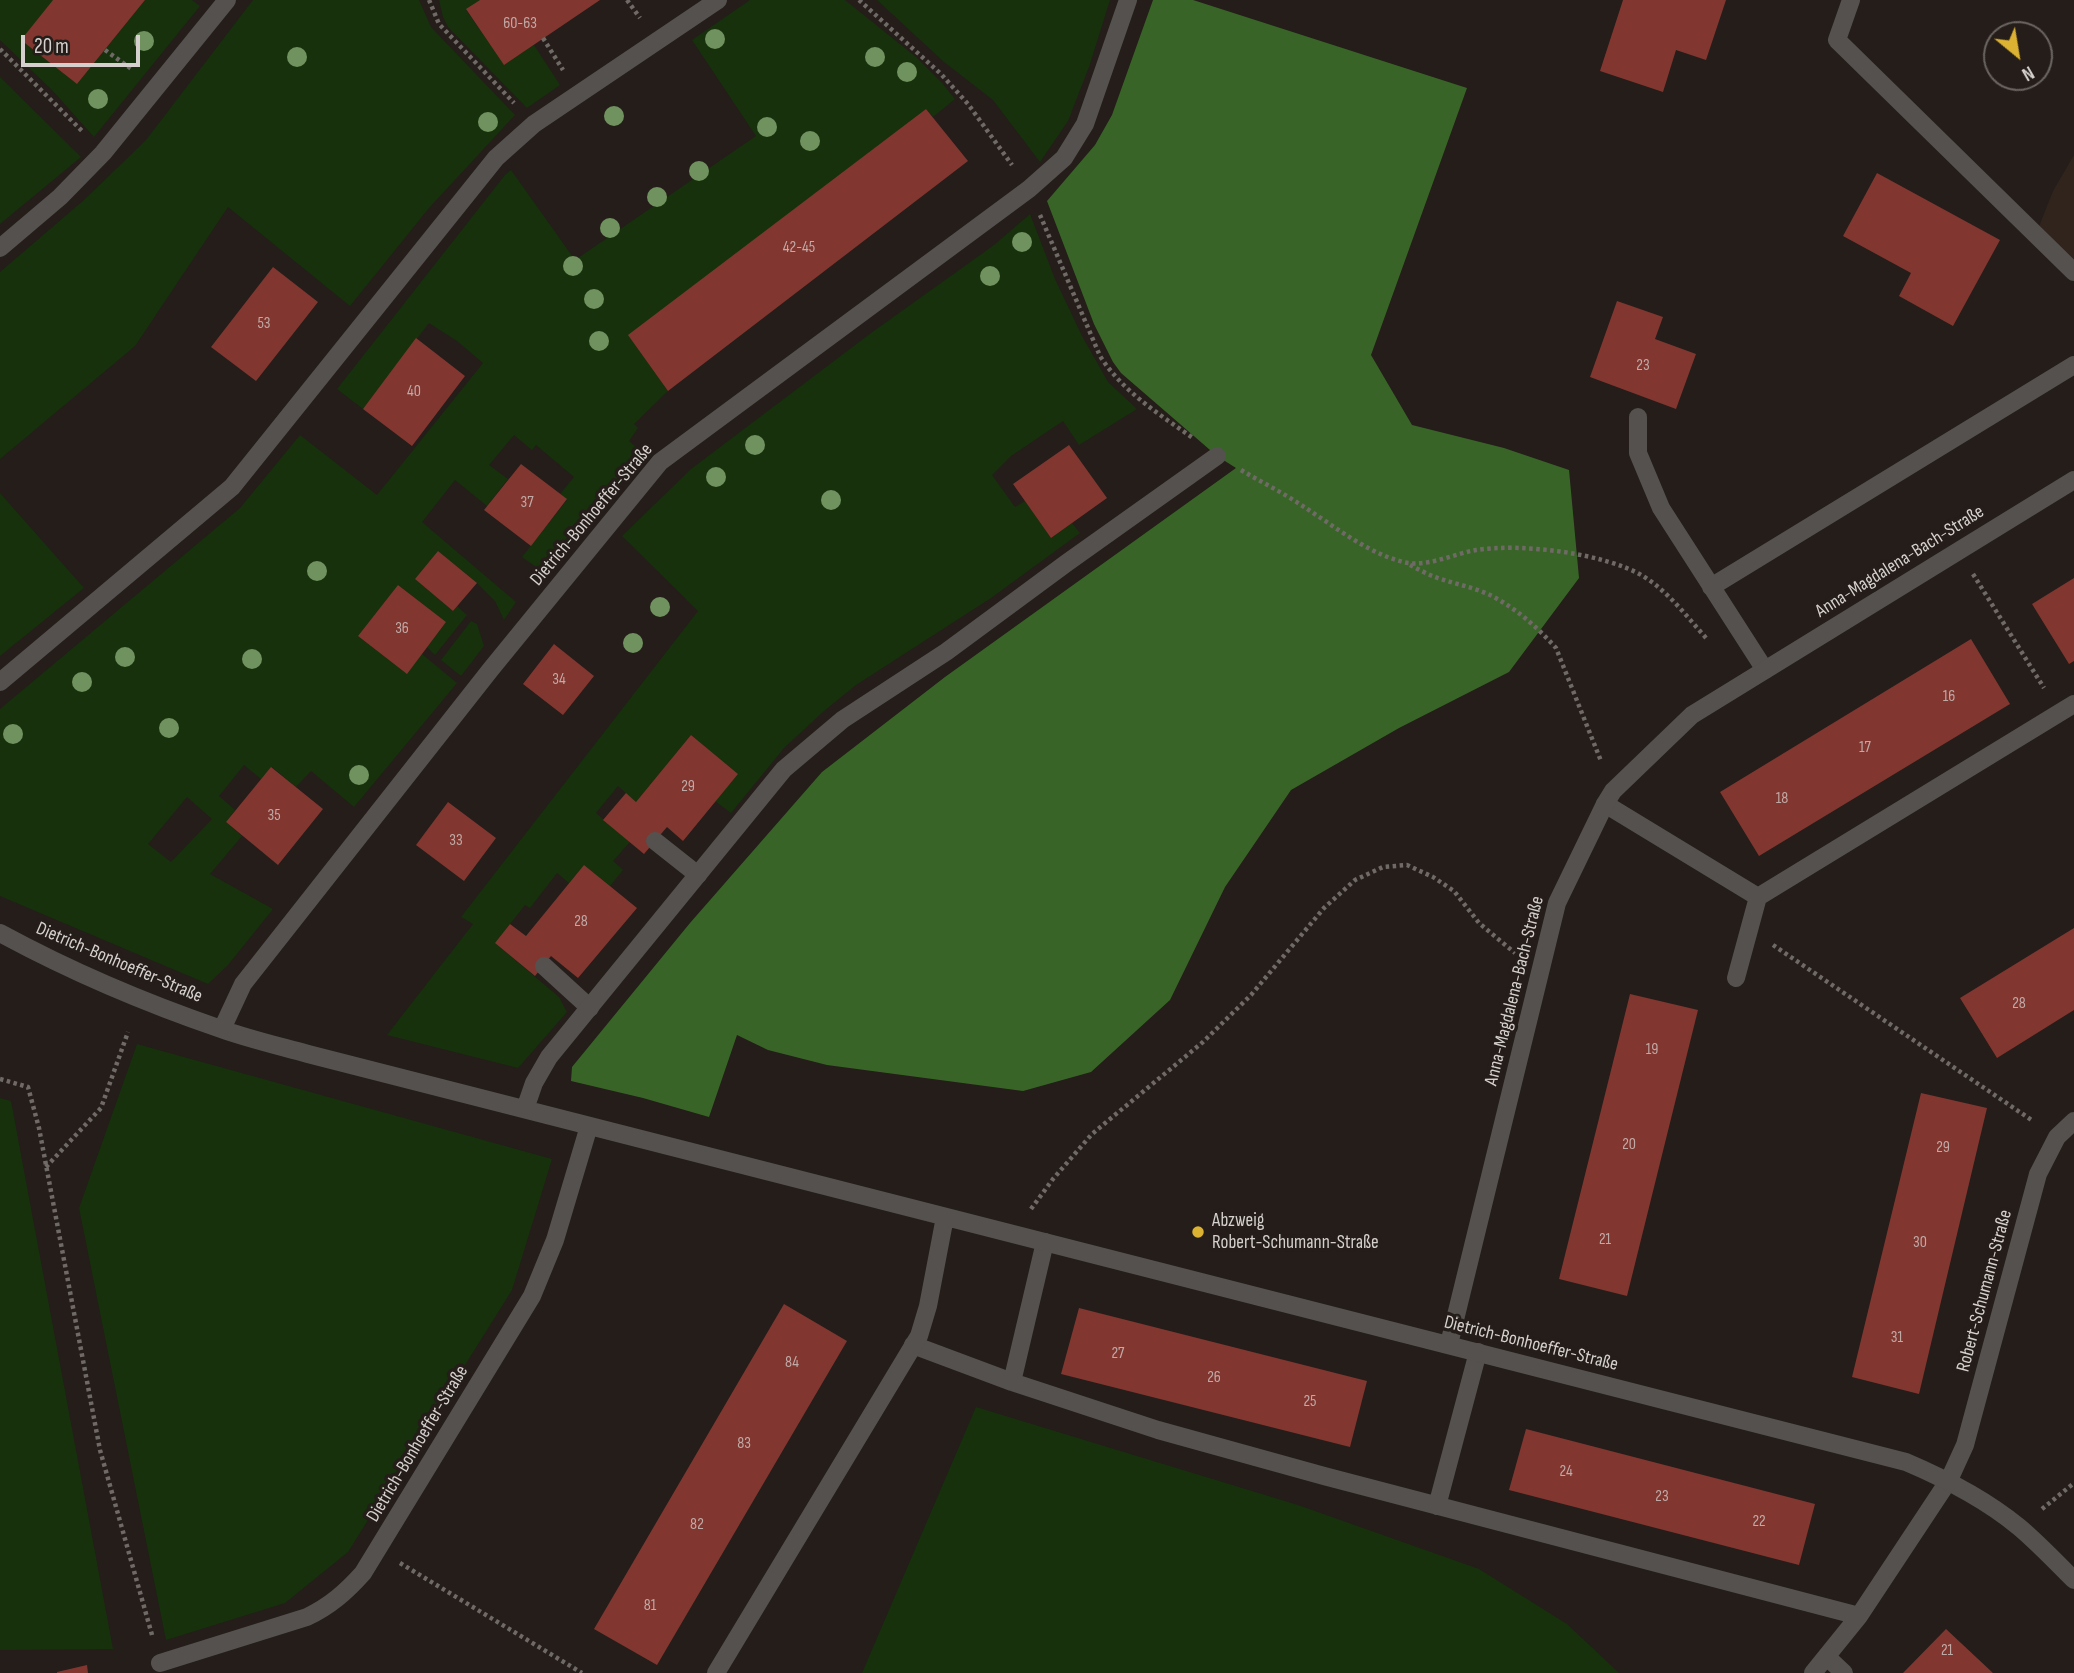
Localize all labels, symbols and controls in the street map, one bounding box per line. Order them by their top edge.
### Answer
house number: 60-63 [503,14,537,34]
scale bar [24,21,144,65]
north arrow [1983,21,2053,91]
text: 20 m [34,34,69,59]
text: N [2018,60,2038,85]
house number: 42-45 [783,238,815,258]
house number: 53 [257,314,271,334]
house number: 23 [1636,356,1650,376]
house number: 40 [407,382,421,402]
street label: Dietrich-Bonhoeffer-Straße [526,439,658,591]
house number: 37 [520,493,534,513]
street label: Anna-Magdalena-Bach-Straße [1812,501,1988,623]
house number: 36 [395,619,409,639]
house number: 34 [552,670,566,690]
house number: 16 [1943,687,1955,707]
house number: 17 [1859,738,1871,758]
house number: 29 [681,777,695,797]
house number: 18 [1776,789,1788,809]
house number: 35 [267,806,281,826]
house number: 33 [449,831,463,851]
street label: Anna-Magdalena-Bach-Straße [1480,894,1550,1088]
house number: 28 [574,912,588,932]
street label: Dietrich-Bonhoeffer-Straße [32,918,206,1008]
house number: 28 [2012,994,2026,1014]
house number: 19 [1646,1040,1658,1060]
house number: 20 [1622,1135,1636,1155]
house number: 29 [1936,1138,1950,1158]
street label: Robert-Schumann-Straße [1952,1208,2018,1374]
place label: Abzweig Robert-Schumann-Straße [1212,1210,1379,1254]
marker: Abzweig Robert-Schumann-Straße [1190,1224,1206,1240]
house number: 21 [1599,1230,1611,1250]
house number: 30 [1913,1233,1927,1253]
street label: Dietrich-Bonhoeffer-Straße [1442,1311,1620,1377]
house number: 31 [1891,1328,1903,1348]
house number: 27 [1111,1344,1125,1364]
house number: 84 [785,1353,799,1373]
street label: Dietrich-Bonhoeffer-Straße [362,1362,474,1526]
house number: 26 [1207,1368,1221,1388]
house number: 25 [1303,1392,1317,1412]
house number: 83 [737,1434,751,1454]
house number: 24 [1559,1462,1573,1482]
house number: 23 [1655,1487,1669,1507]
house number: 22 [1752,1512,1766,1532]
house number: 82 [690,1515,704,1535]
house number: 81 [644,1596,656,1616]
house number: 21 [1941,1641,1953,1661]

